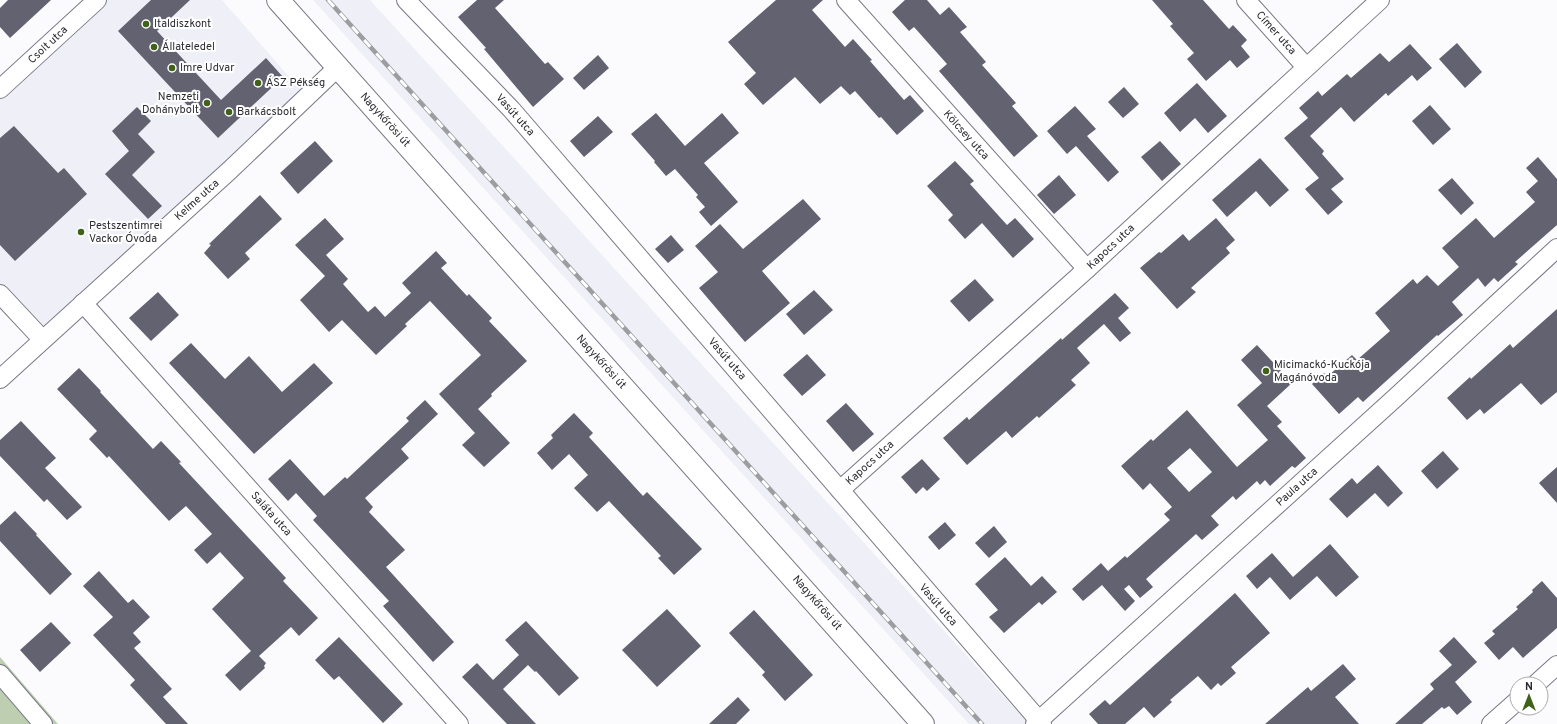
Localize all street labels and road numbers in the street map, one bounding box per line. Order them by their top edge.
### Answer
street label: Címer utca [1253,8,1299,58]
street label: Csolt utca [25,23,71,67]
street label: Nagykőrösi út [357,90,413,150]
street label: Vasút utca [493,91,538,139]
street label: Kölcsey utca [940,107,992,163]
street label: Kelme utca [172,176,222,224]
street label: Kapocs utca [1084,221,1138,273]
street label: Nagykőrösi út [573,332,629,392]
street label: Vasút utca [705,335,749,383]
street label: Kapocs utca [843,437,897,488]
street label: Paula utca [1273,464,1321,509]
street label: Saláta utca [247,489,295,539]
street label: Nagykőrösi út [789,573,845,633]
street label: Vasút utca [916,581,960,629]

